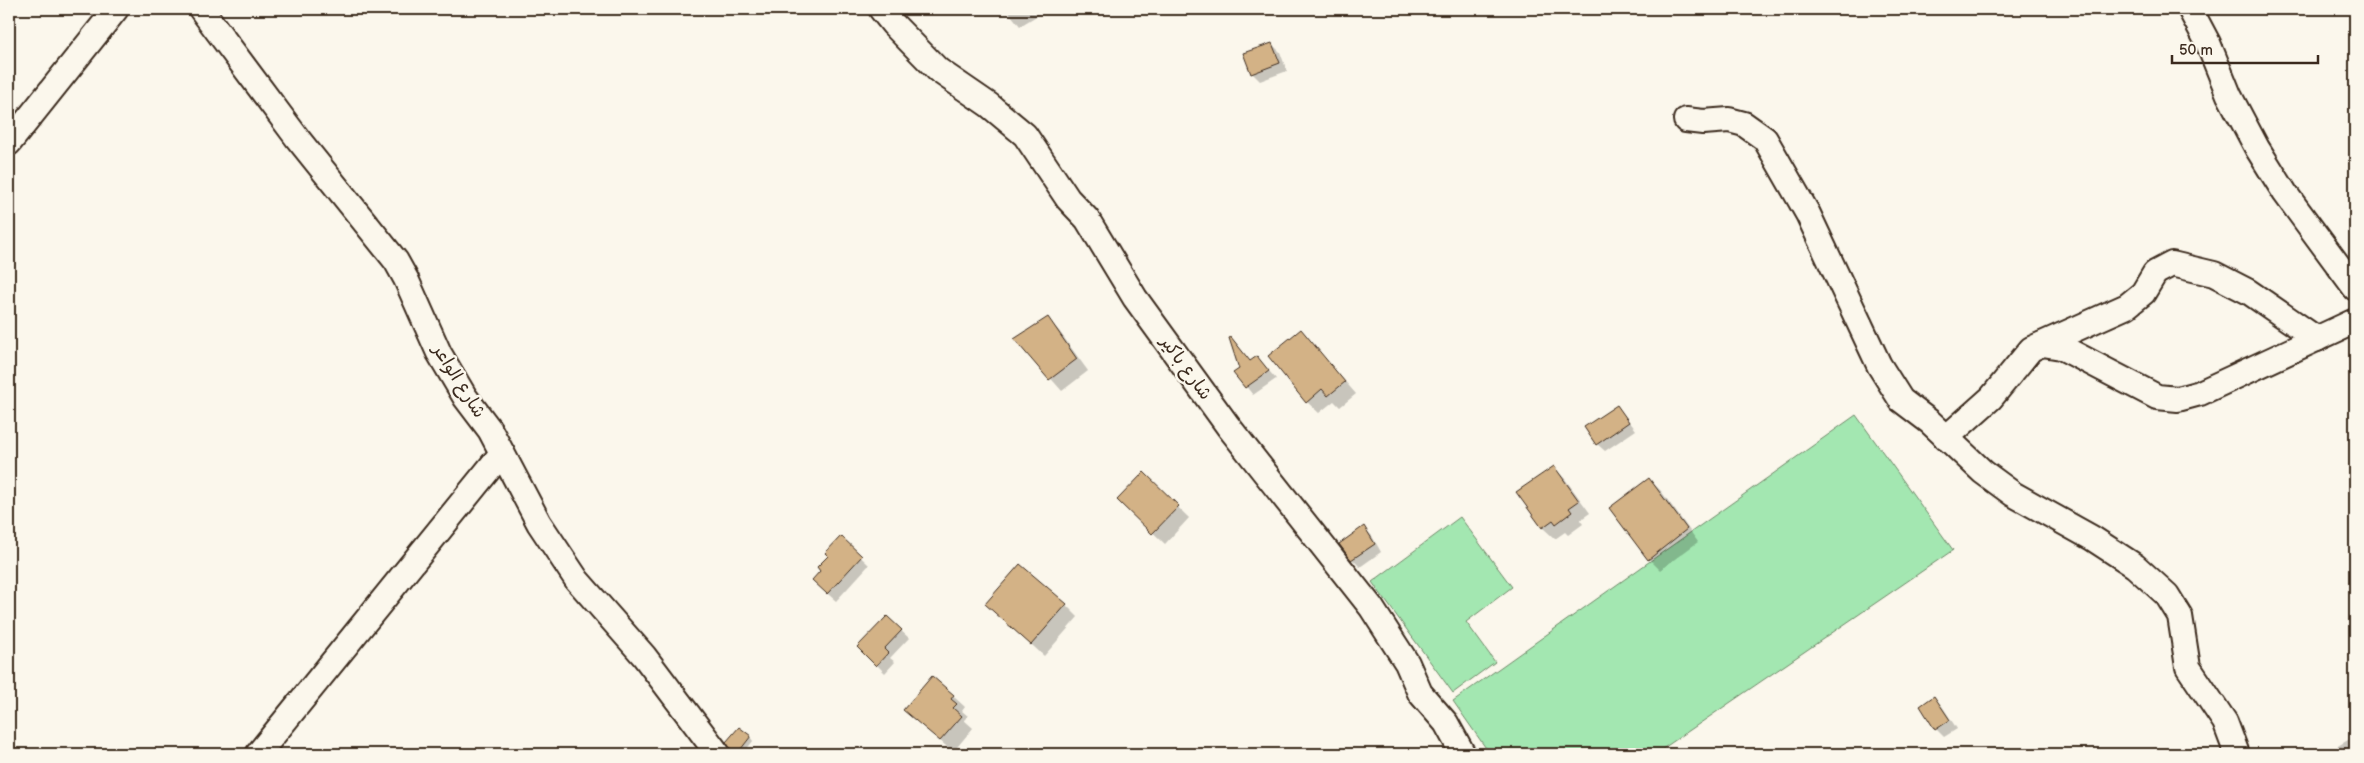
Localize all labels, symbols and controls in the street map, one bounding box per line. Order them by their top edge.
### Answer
scale bar [2172,32,2318,64]
text: 50 m [2179,41,2213,60]
street label: شارع باكير [1154,330,1216,405]
street label: شارع الواعر [426,339,490,422]

